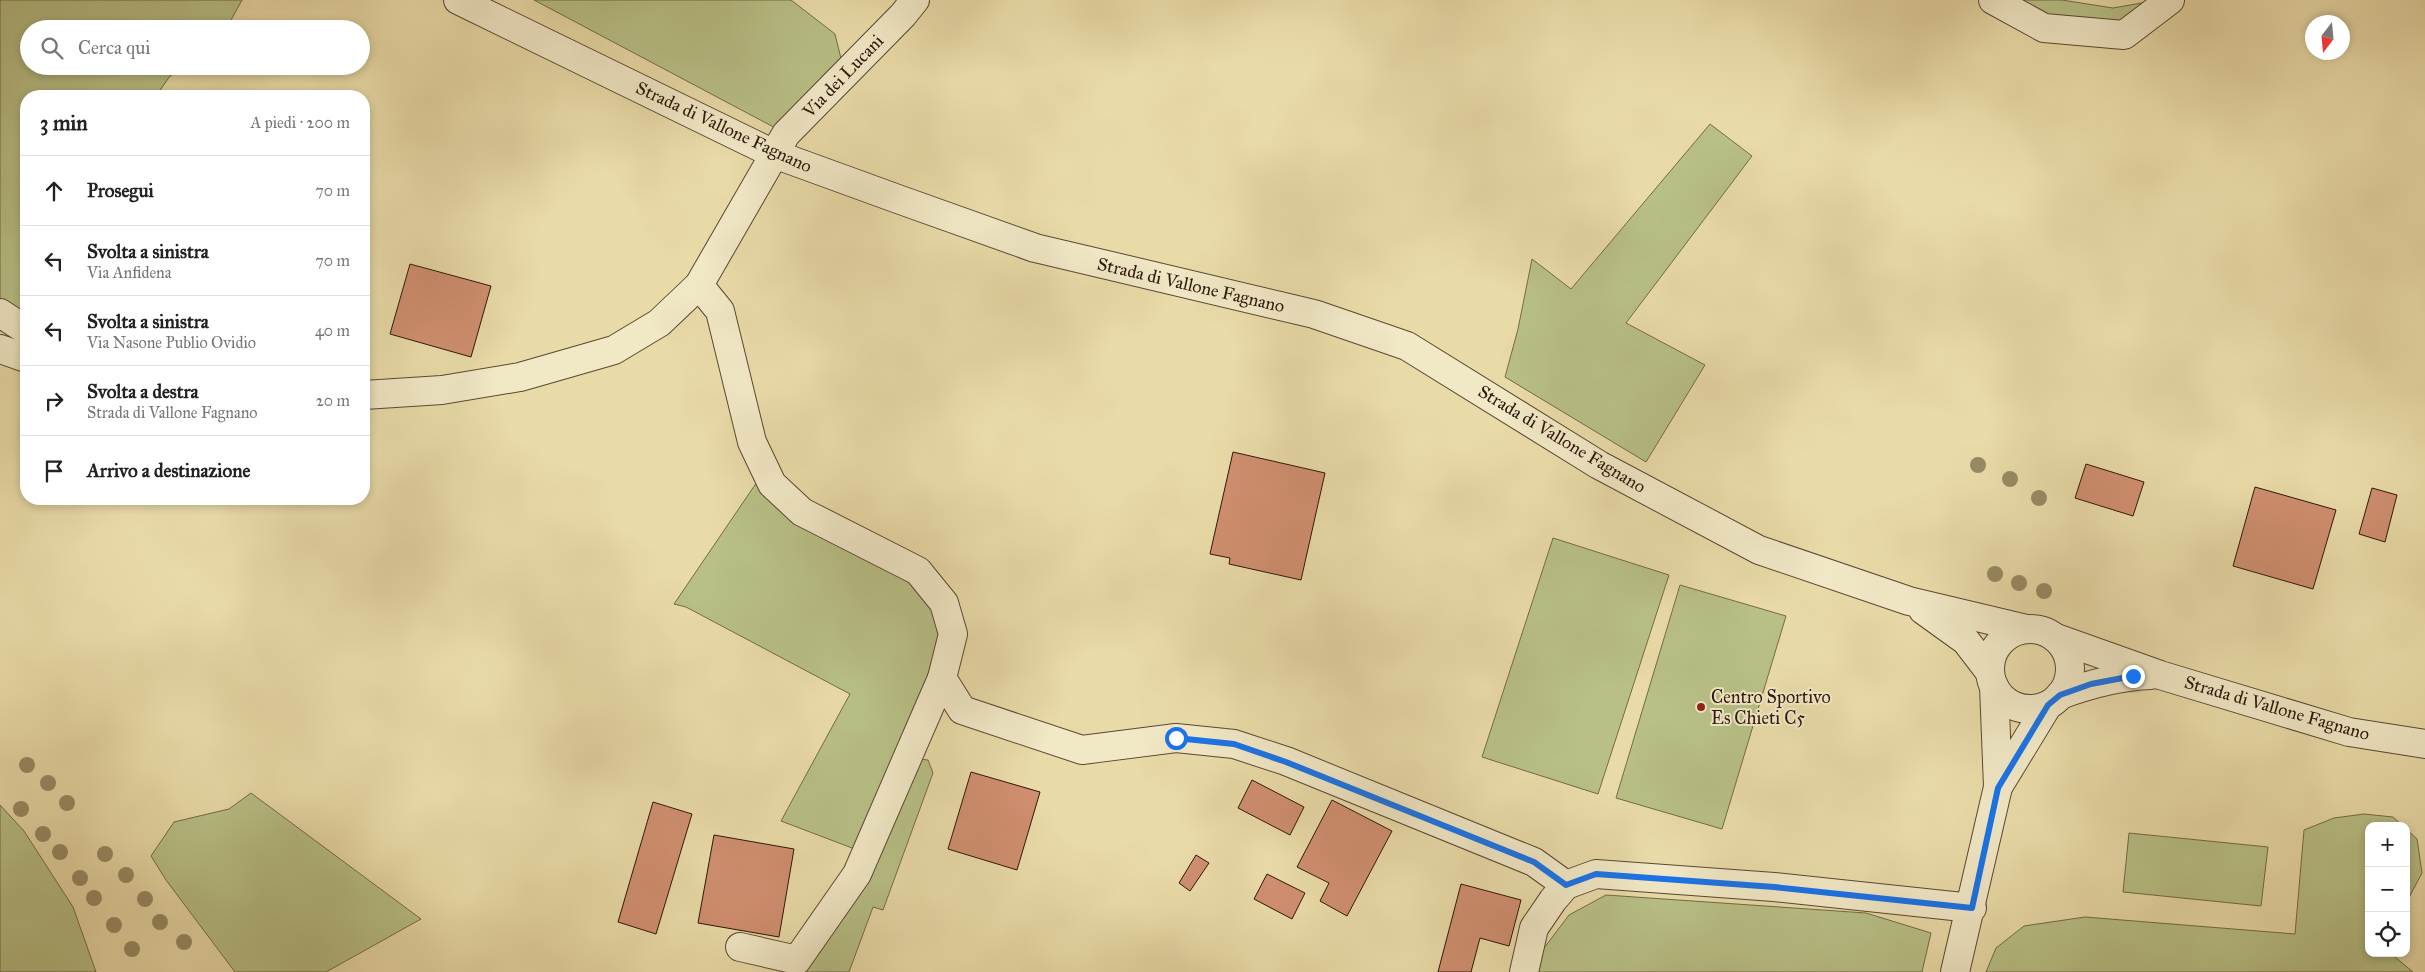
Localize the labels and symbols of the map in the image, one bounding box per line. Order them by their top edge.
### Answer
north arrow [2305,15,2350,60]
street label: Via dei Lucani [797,30,888,123]
street label: Strada di Vallone Fagnano [632,77,816,178]
street label: Strada di Vallone Fagnano [1095,253,1287,318]
street label: Strada di Vallone Fagnano [1474,380,1650,499]
route end [2122,665,2145,688]
street label: Strada di Vallone Fagnano [2182,671,2372,746]
place label: Centro Sportivo Es Chieti C5 [1711,686,1831,729]
marker: Centro Sportivo Es Chieti C5 [1695,701,1707,713]
route start [1165,727,1188,750]

